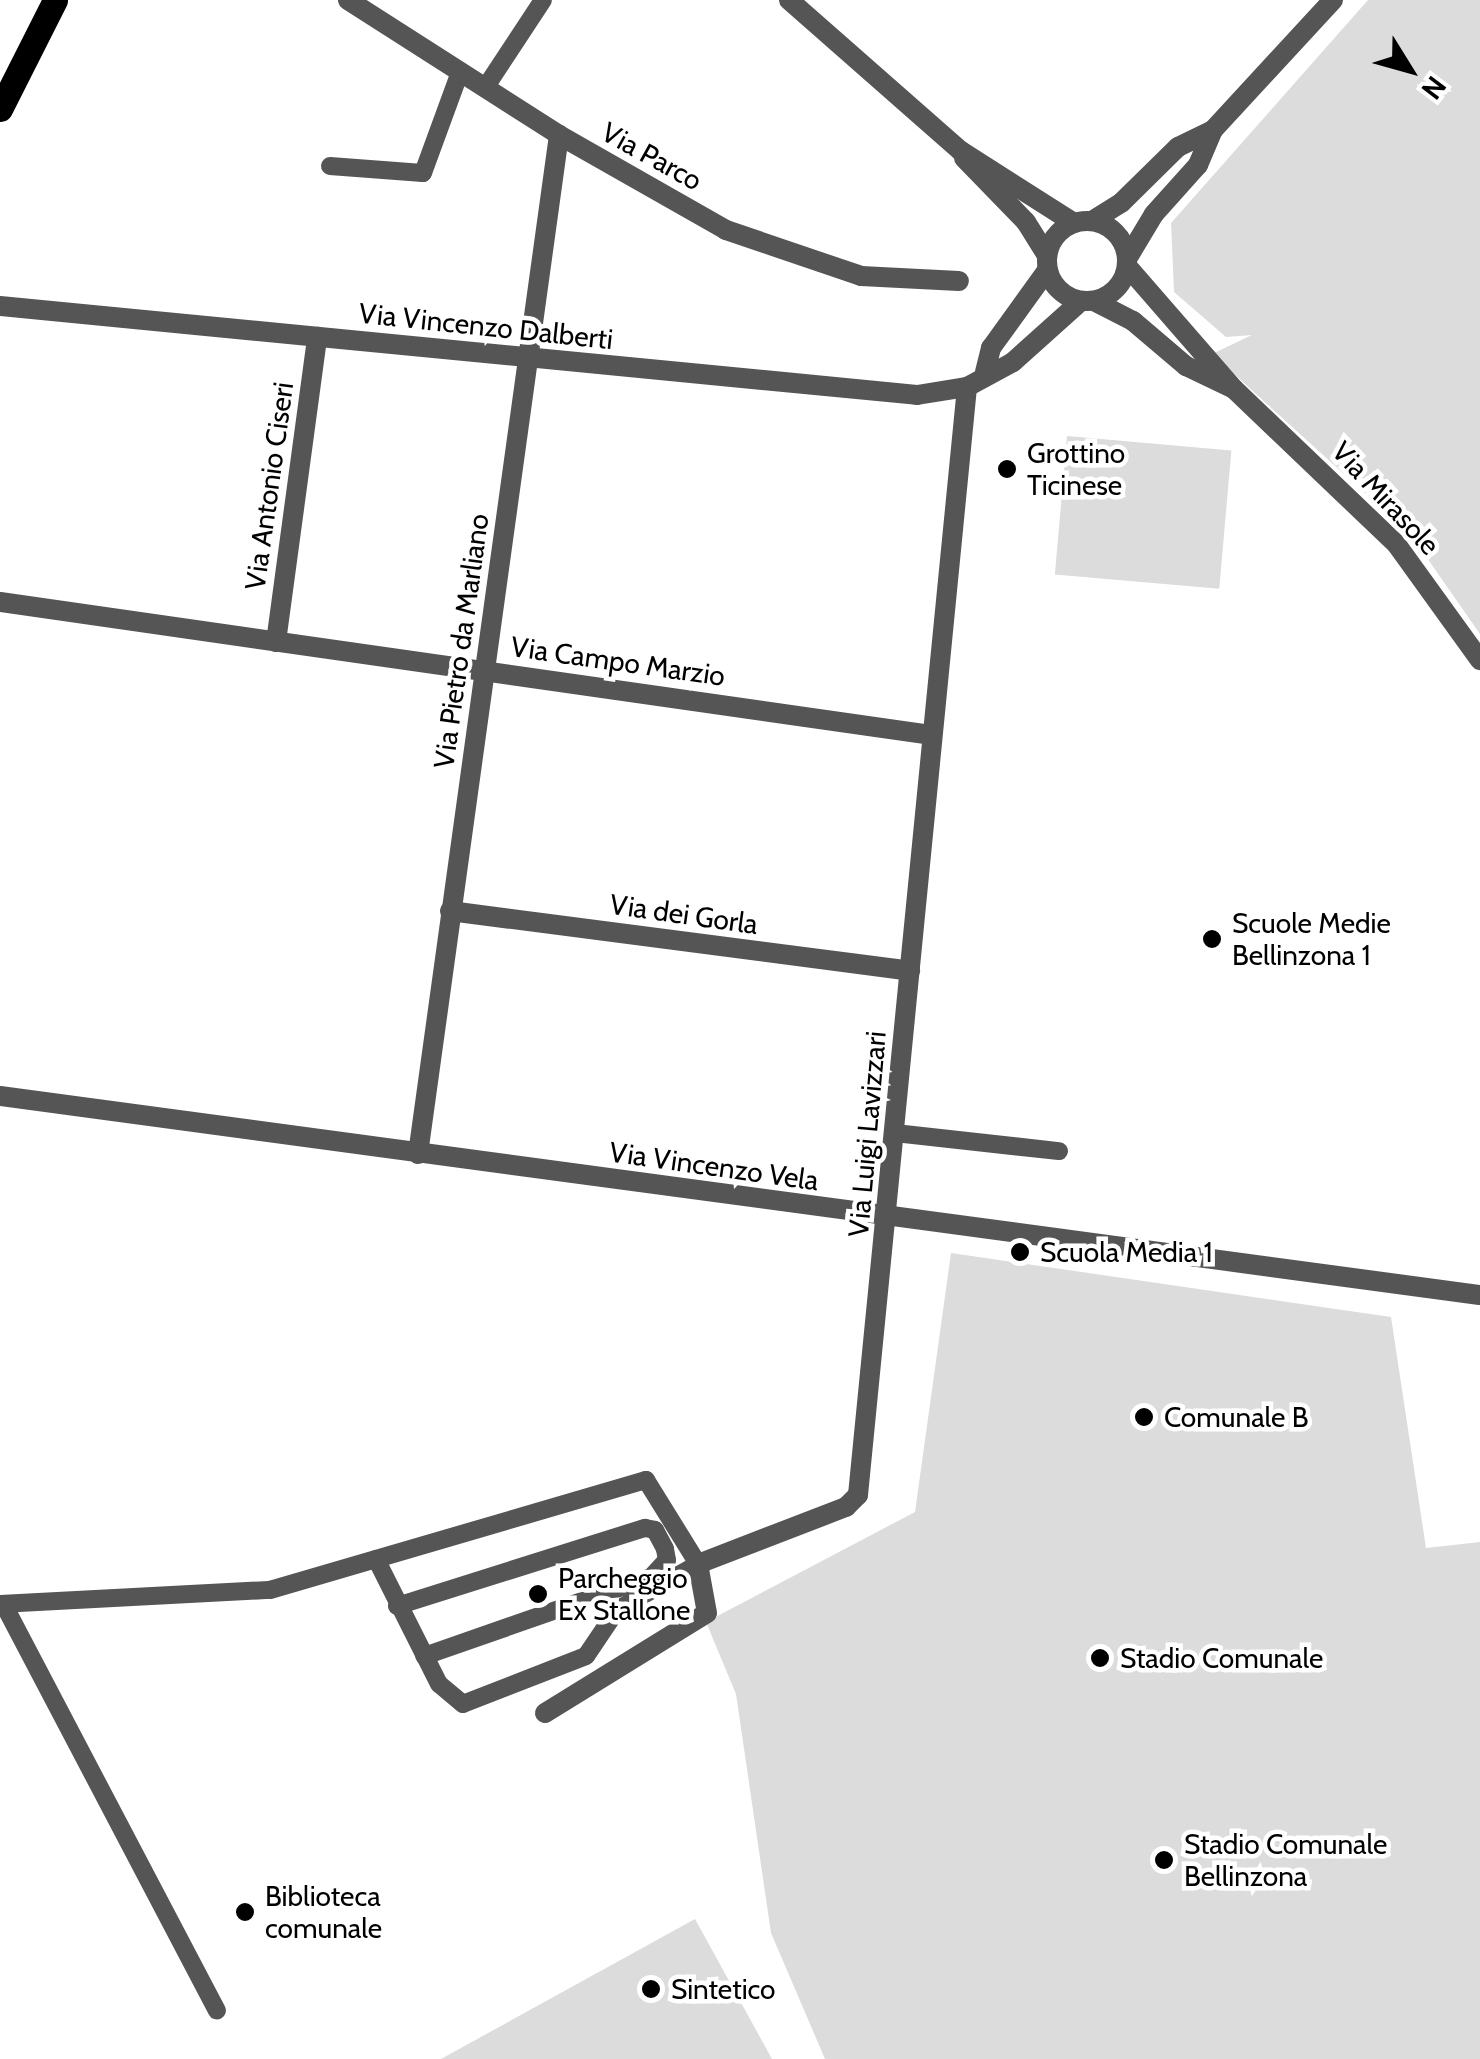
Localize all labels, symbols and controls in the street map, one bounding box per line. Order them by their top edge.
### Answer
north arrow [1360,20,1460,120]
text: N [1414,70,1453,106]
street label: Via Parco [596,115,708,197]
street label: Via Vincenzo Dalberti [357,296,615,356]
street label: Via Antonio Ciseri [238,380,300,592]
street label: Via Mirasole [1325,435,1447,561]
place label: Grottino Ticinese [1027,436,1125,502]
marker: Grottino Ticinese [996,458,1018,480]
street label: Via Pietro da Marliano [426,511,496,771]
street label: Via Campo Marzio [509,629,727,693]
street label: Via dei Gorla [608,887,760,941]
place label: Scuole Medie Bellinzona 1 [1232,906,1391,972]
marker: Scuole Medie Bellinzona 1 [1201,928,1223,950]
street label: Via Luigi Lavizzari [841,1030,893,1238]
street label: Via Vincenzo Vela [607,1135,821,1197]
place label: Scuola Media 1 [1040,1235,1213,1269]
marker: Scuola Media 1 [1009,1241,1031,1263]
place label: Comunale B [1164,1400,1308,1434]
marker: Comunale B [1133,1406,1155,1428]
place label: Parcheggio Ex Stallone [558,1561,690,1627]
marker: Parcheggio Ex Stallone [527,1583,549,1605]
place label: Stadio Comunale [1120,1641,1323,1675]
marker: Stadio Comunale [1089,1647,1111,1669]
place label: Stadio Comunale Bellinzona [1184,1827,1387,1893]
marker: Stadio Comunale Bellinzona [1153,1849,1175,1871]
place label: Biblioteca comunale [265,1879,382,1945]
marker: Biblioteca comunale [234,1901,256,1923]
place label: Sintetico [671,1972,775,2006]
marker: Sintetico [640,1978,662,2000]

